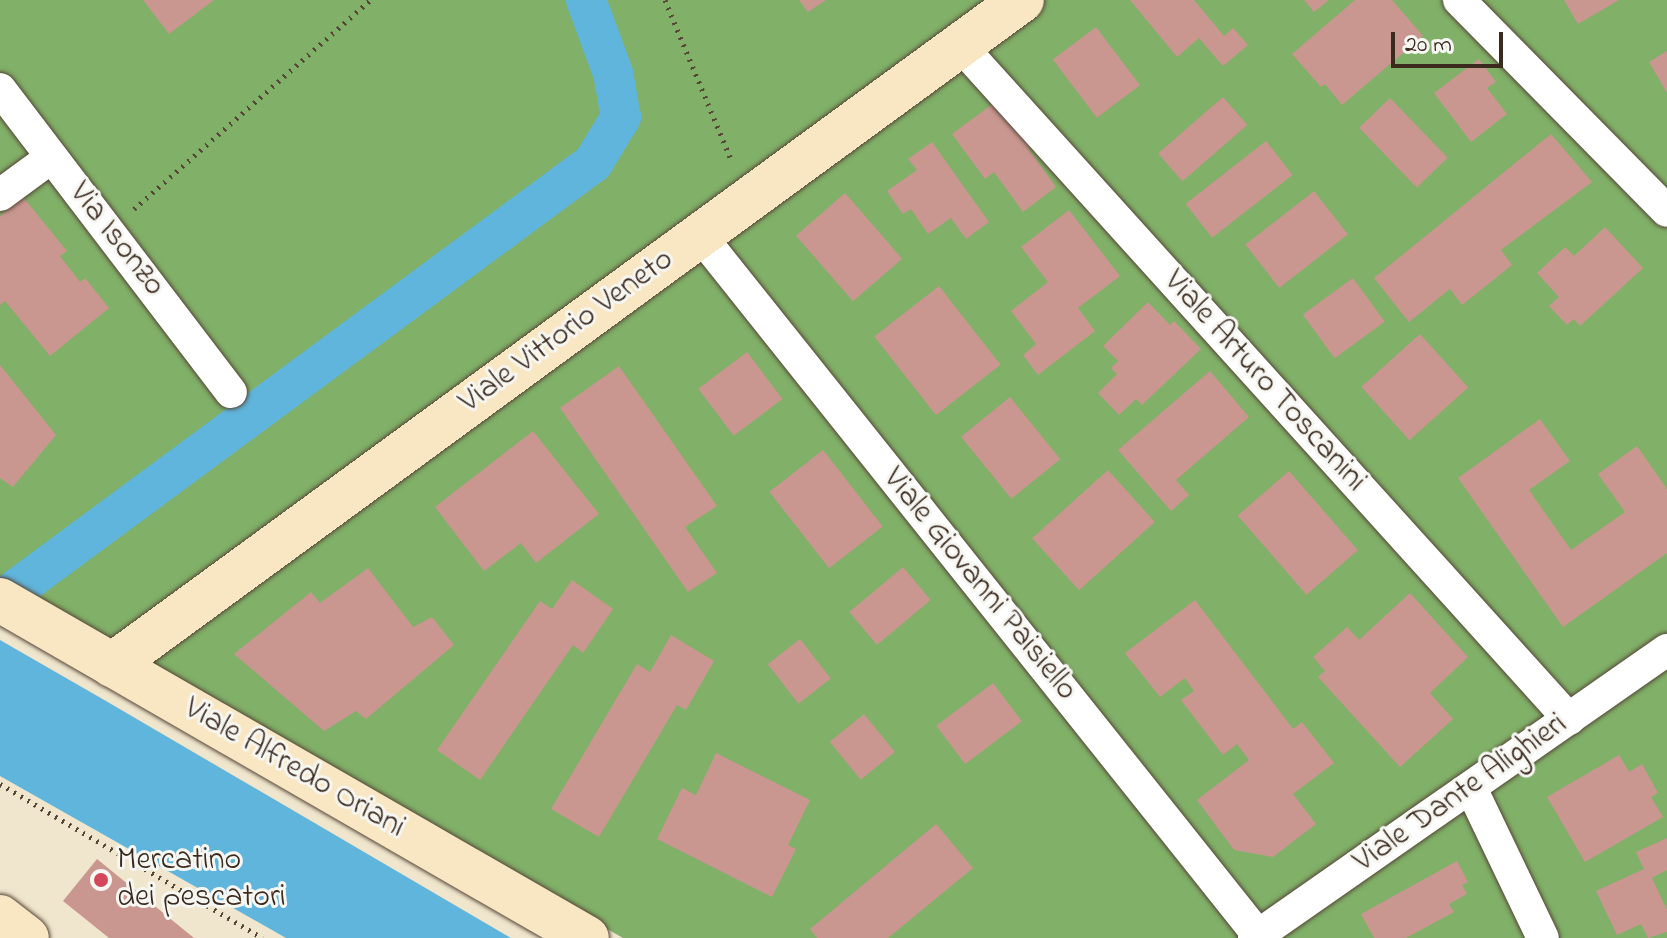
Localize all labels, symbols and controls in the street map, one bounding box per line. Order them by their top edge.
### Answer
scale bar [1395,16,1507,66]
text: 20 m [1405,28,1452,63]
street label: Via Isonzo [60,175,172,305]
street label: Viale Vittorio Veneto [453,241,681,423]
street label: Viale Arturo Toscanini [1154,263,1374,501]
street label: Viale Giovanni Paisiello [873,461,1085,709]
street label: Viale Alfredo Oriani [177,690,411,848]
street label: Viale Dante Alighieri [1347,706,1575,882]
place label: Mercatino dei pescatori [117,843,286,918]
marker: Mercatino dei pescatori [92,871,110,889]

